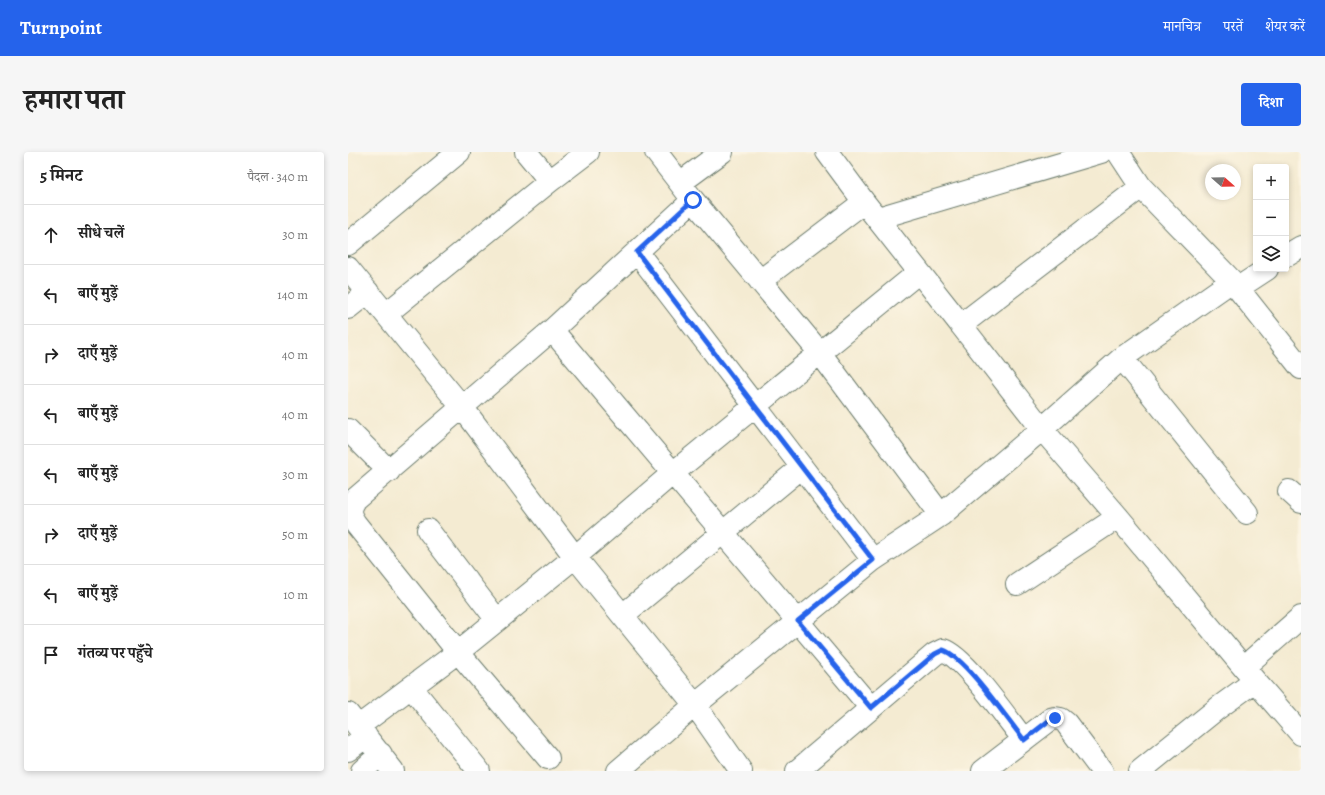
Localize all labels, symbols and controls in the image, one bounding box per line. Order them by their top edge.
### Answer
text: Turnpoint [20,15,102,41]
text: मानचित्र [1163,17,1201,36]
text: परतें [1223,17,1243,36]
text: शेयर करें [1265,17,1305,36]
text: हमारा पता [24,81,124,119]
button: दिशा [1241,83,1301,126]
text: 5 मिनट [40,164,82,187]
north arrow [1205,164,1241,200]
map controls [1253,164,1289,272]
button: + [1253,164,1289,200]
text: पैदल · 340 m [247,168,308,185]
route start [684,191,702,209]
button: − [1253,200,1289,236]
text: सीधे चलें [78,223,124,243]
icon: ahead [40,224,62,246]
text: 30 m [282,226,308,243]
button: layers [1253,236,1289,272]
text: बाएँ मुड़ें [78,283,118,303]
icon: left [40,284,62,306]
text: 140 m [277,286,308,303]
text: दाएँ मुड़ें [78,343,117,363]
icon: right [40,344,62,366]
text: 40 m [282,346,308,363]
text: बाएँ मुड़ें [78,403,118,423]
icon: left [40,404,62,426]
text: 40 m [282,406,308,423]
text: बाएँ मुड़ें [78,463,118,483]
icon: left [40,464,62,486]
text: 30 m [282,466,308,483]
text: दाएँ मुड़ें [78,523,117,543]
icon: right [40,524,62,546]
text: 50 m [282,526,308,543]
text: बाएँ मुड़ें [78,583,118,603]
icon: left [40,584,62,606]
text: 10 m [283,586,308,603]
text: गंतव्य पर पहुँचे [78,643,153,663]
icon: arrive [40,644,62,666]
route end [1046,709,1064,727]

